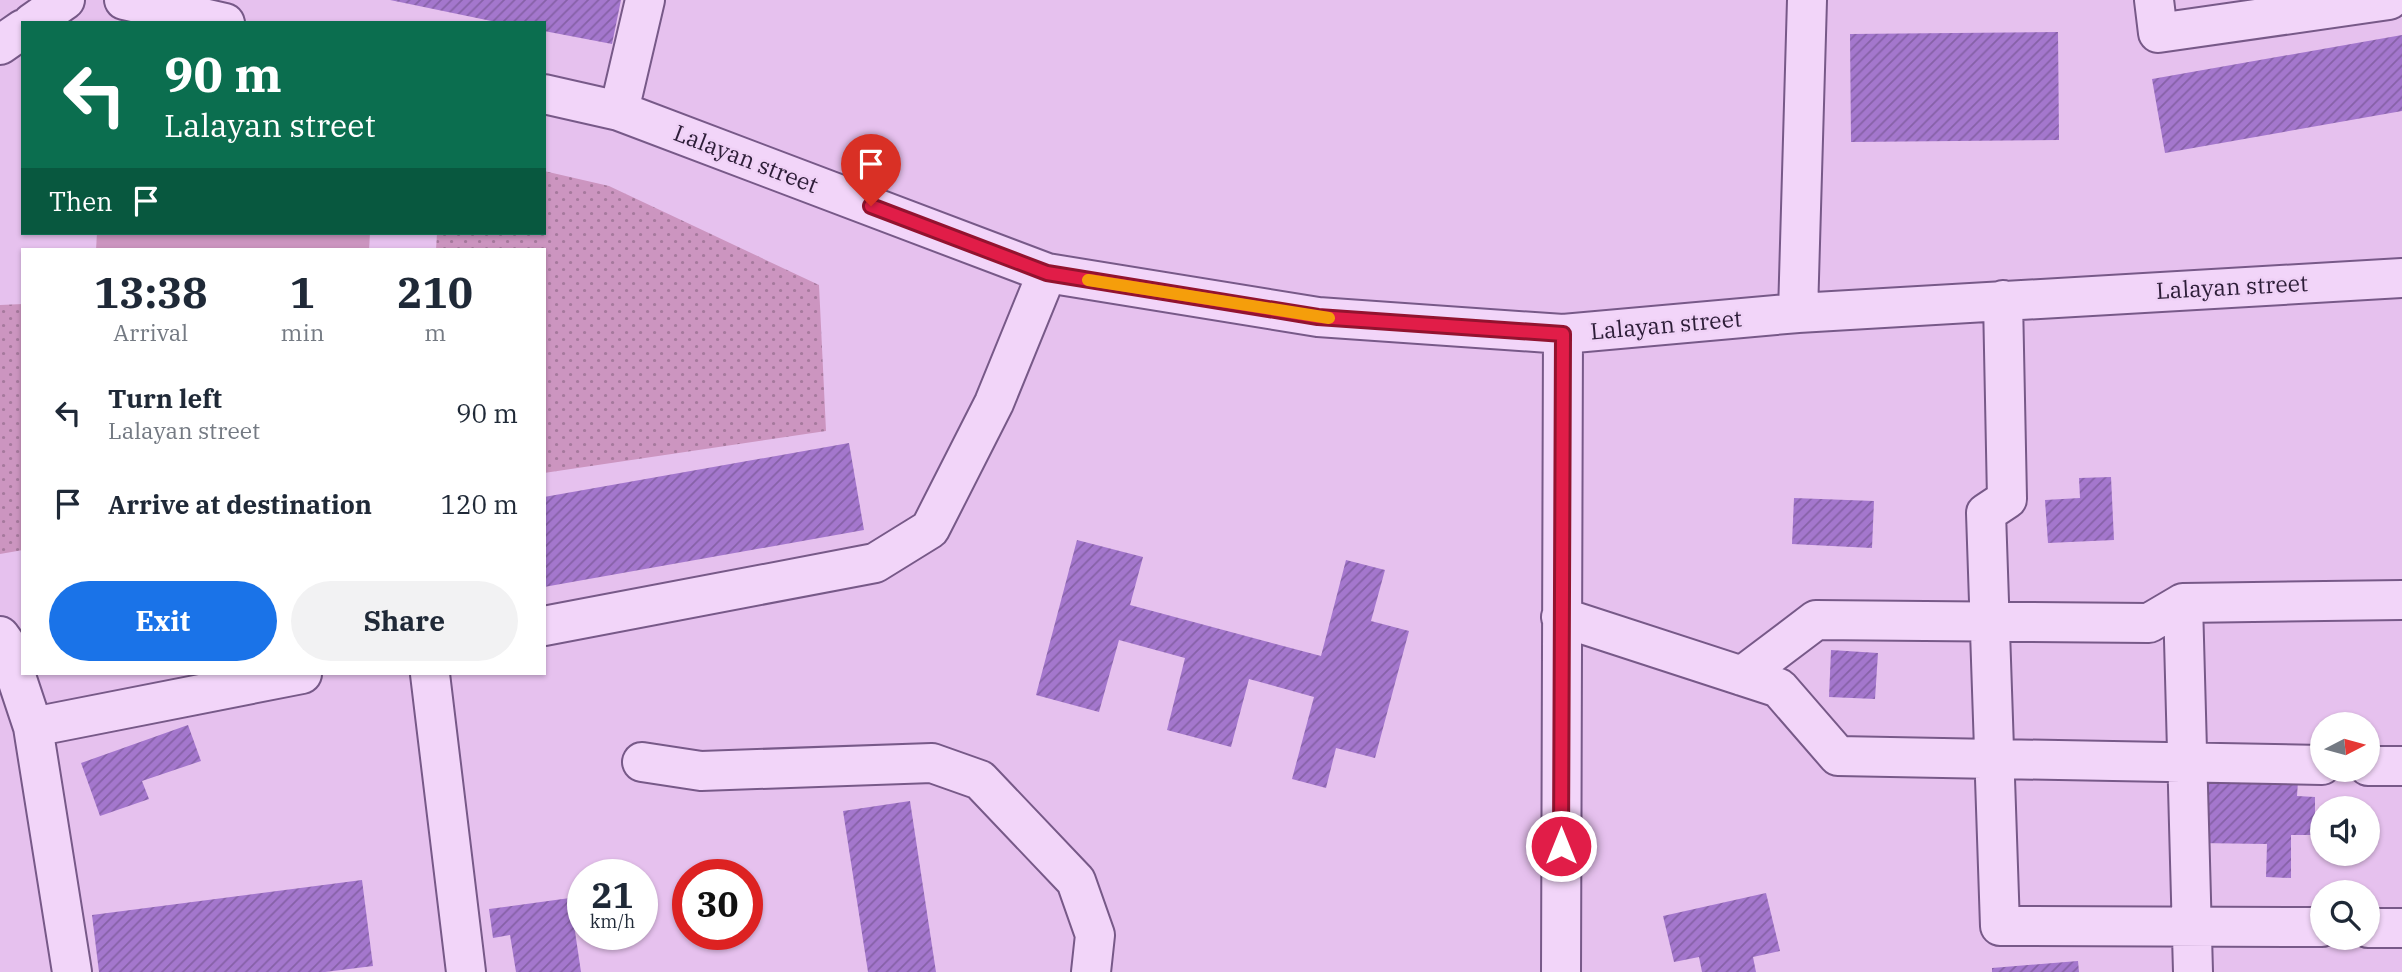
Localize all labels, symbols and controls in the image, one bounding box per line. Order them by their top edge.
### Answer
text: 90 m [164,42,282,105]
icon: left [49,49,140,140]
text: Lalayan street [164,104,376,146]
street label: Lalayan street [670,117,823,199]
pin [841,134,901,206]
icon: arrive [852,145,890,183]
icon: arrive [127,182,165,220]
text: Then [49,184,113,218]
text: 13:38 [94,265,208,320]
text: 1 [290,265,315,320]
text: 210 [397,265,473,320]
street label: Lalayan street [2155,267,2309,305]
street label: Lalayan street [1589,302,1743,346]
text: Arrival [113,317,188,347]
text: min [281,317,324,347]
text: m [424,317,446,347]
text: Turn left [108,381,222,415]
icon: left [49,394,87,432]
text: 90 m [456,396,518,430]
text: Lalayan street [108,415,260,445]
icon: arrive [49,485,87,523]
text: Arrive at destination [108,487,372,521]
text: 120 m [440,487,518,521]
button: Exit [49,581,277,661]
button: Share [291,581,518,661]
north arrow [2310,712,2380,782]
map controls [2310,712,2380,950]
button: sound [2310,796,2380,866]
position arrow [1524,809,1598,883]
speed limit sign: 30 [672,859,763,950]
text: 21 [591,872,634,918]
button: search [2310,880,2380,950]
text: km/h [590,910,635,933]

